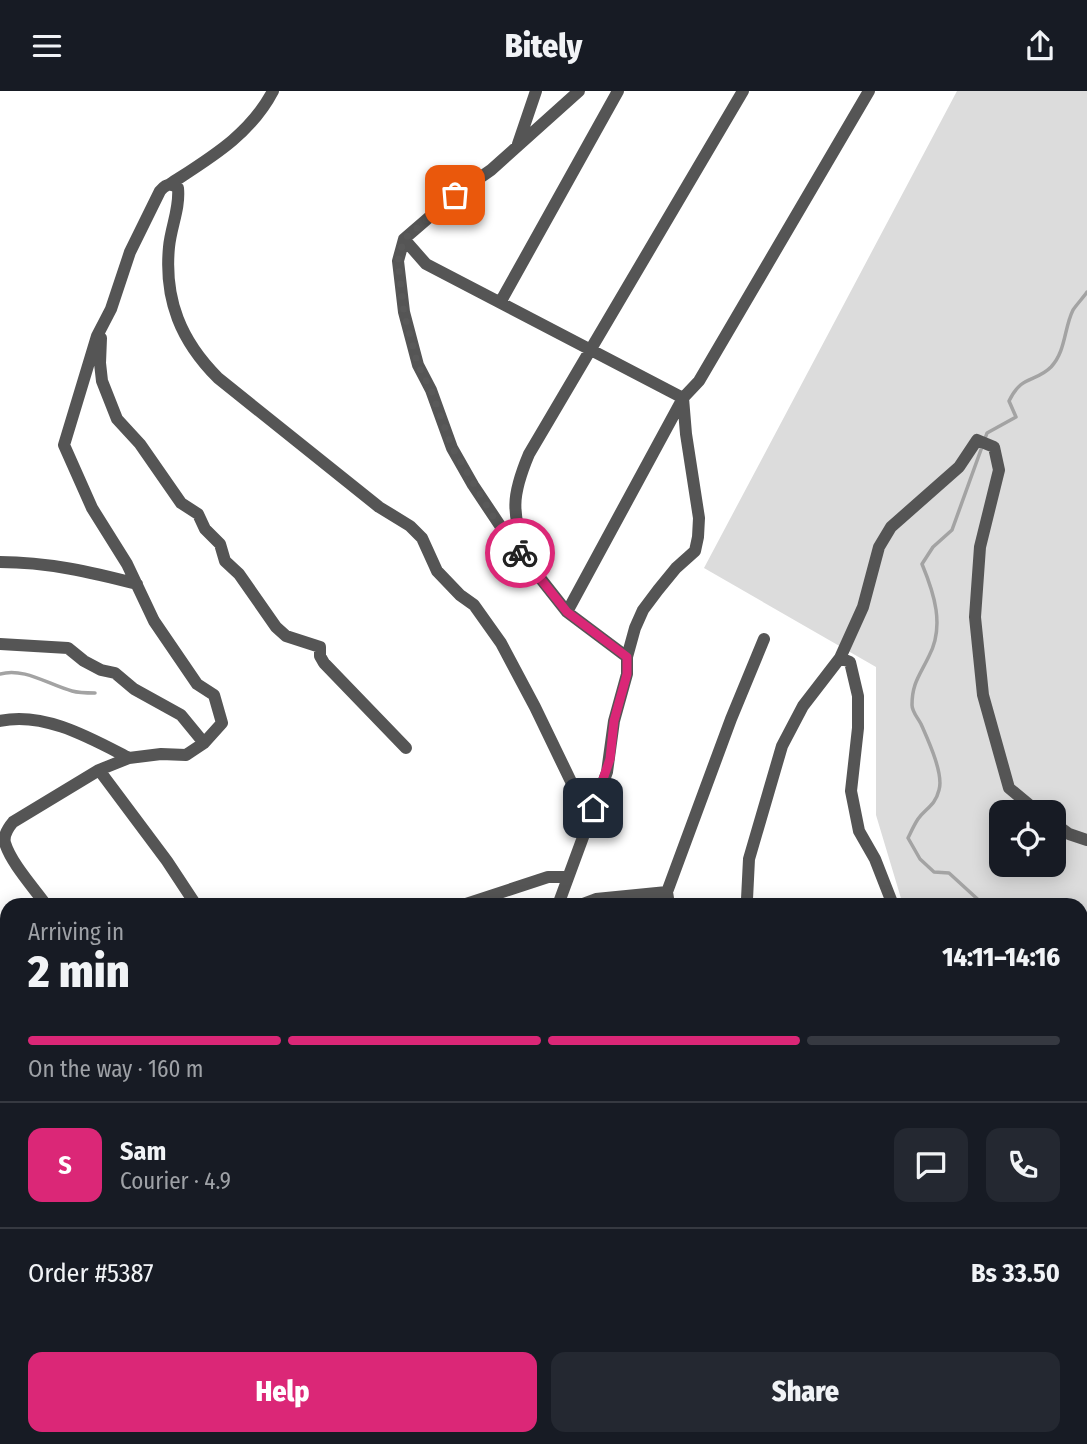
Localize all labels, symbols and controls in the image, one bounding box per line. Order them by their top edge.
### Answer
icon: menu [28,27,66,65]
text: Bitely [505,27,582,65]
icon: share [1021,27,1059,65]
pin [425,165,485,225]
icon: bag [436,176,474,214]
courier [485,518,555,588]
icon: bike [501,534,539,572]
pin [563,778,623,838]
icon: home [574,789,612,827]
map controls [989,800,1066,877]
button: locate [989,800,1066,877]
text: Arriving in [28,918,124,946]
text: 14:11–14:16 [942,942,1060,973]
text: 2 min [28,944,130,999]
text: On the way · 160 m [28,1055,203,1083]
button: chat [894,1128,968,1202]
button: phone [986,1128,1060,1202]
text: Sam [120,1136,166,1167]
text: S [58,1150,72,1181]
text: Courier · 4.9 [120,1167,231,1195]
text: Order #5387 [28,1258,154,1289]
text: Bs 33.50 [971,1258,1060,1289]
button: Help [28,1352,537,1432]
button: Share [551,1352,1060,1432]

